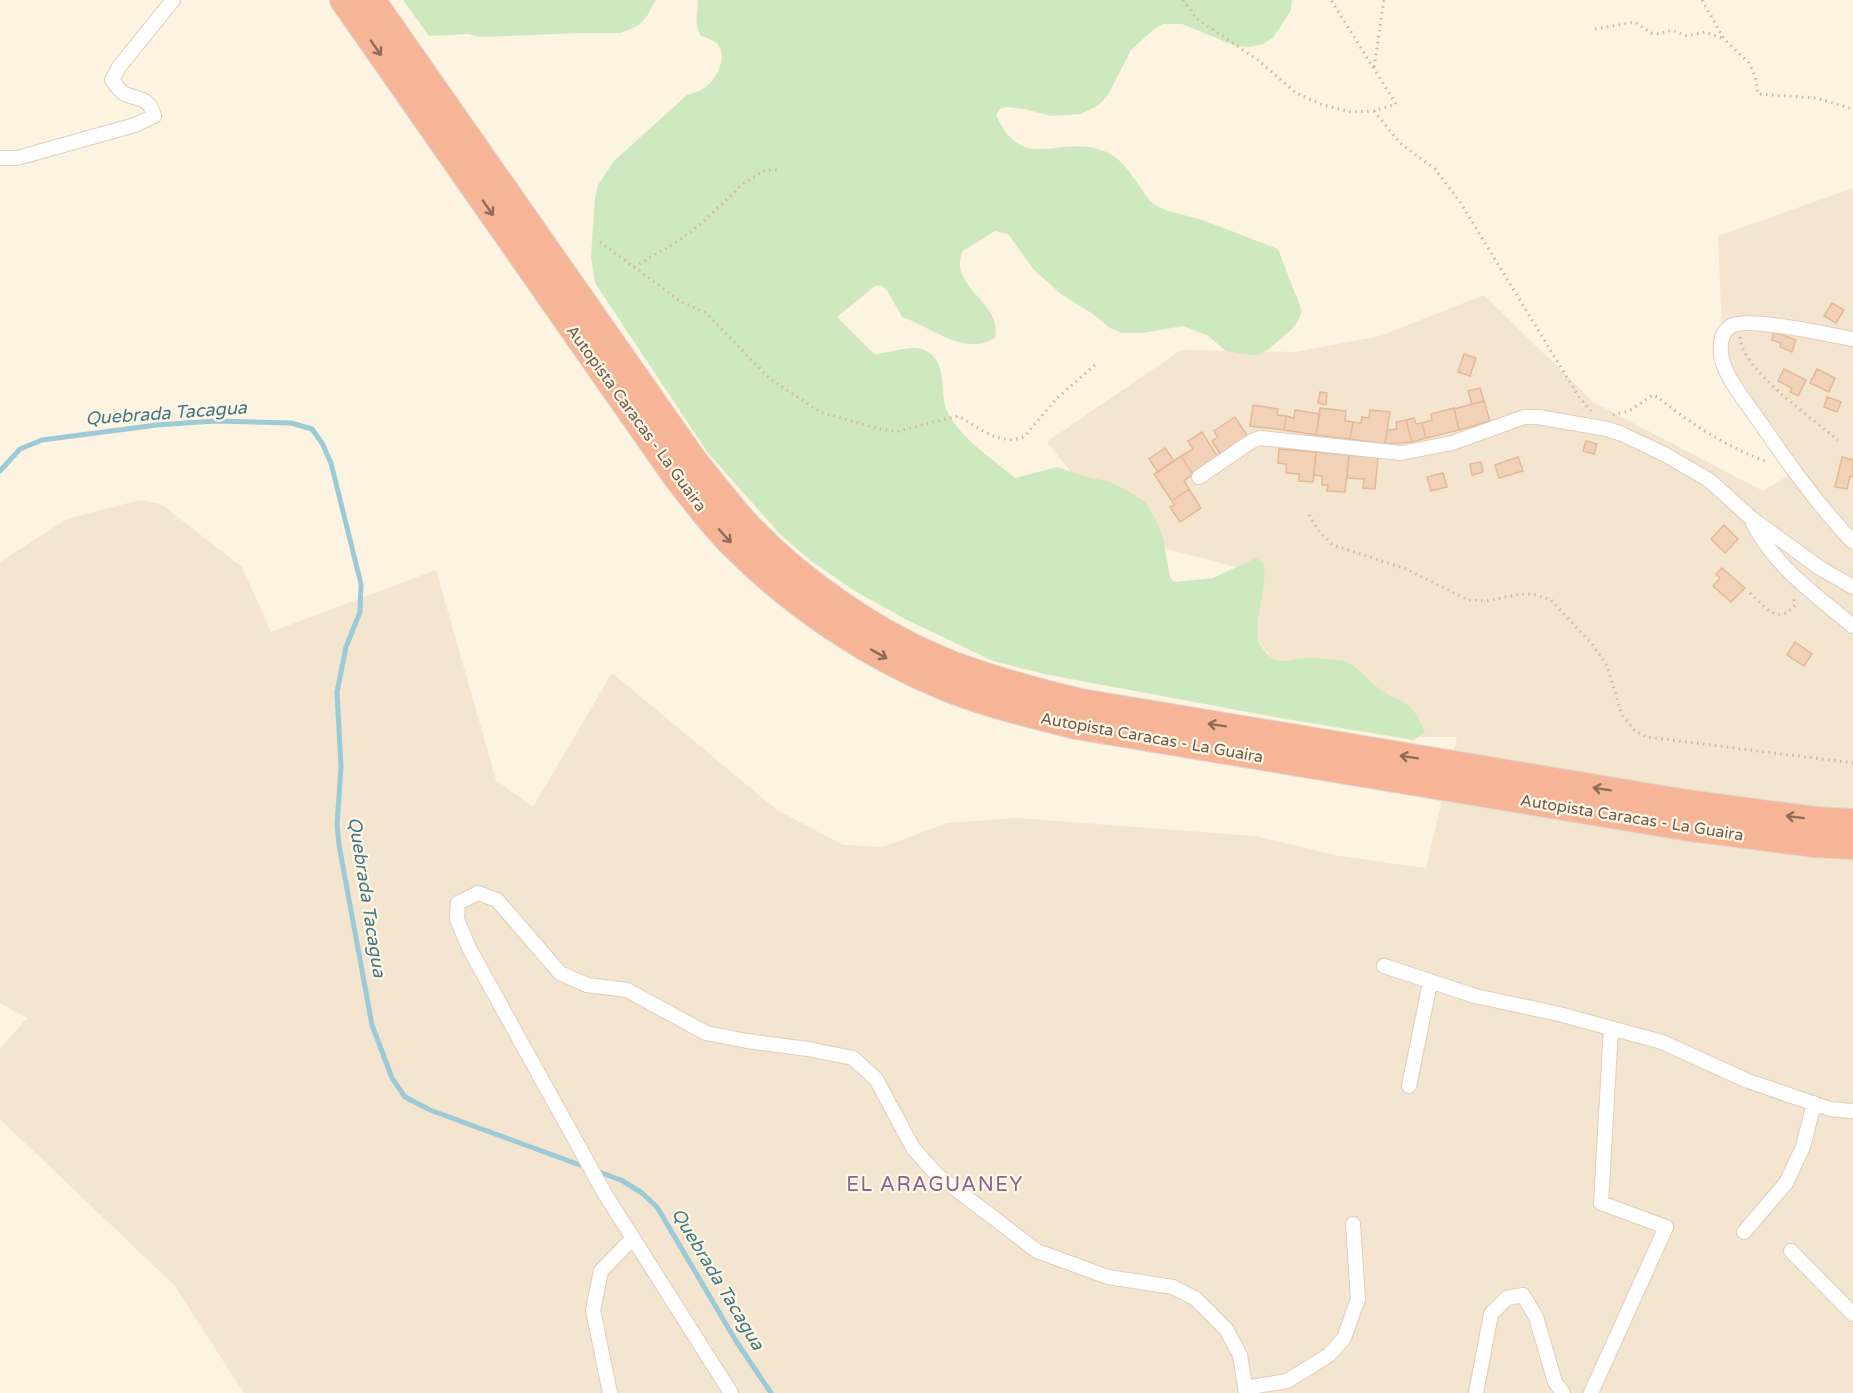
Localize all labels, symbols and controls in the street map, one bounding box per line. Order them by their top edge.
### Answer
one-way arrow [370,39,382,56]
one-way arrow [482,199,494,215]
street label: Autopista Caracas - La Guaira [562,321,711,516]
water label: Quebrada Tacagua [84,396,248,430]
one-way arrow [718,528,732,543]
one-way arrow [870,649,887,661]
street label: Autopista Caracas - La Guaira [1039,709,1265,767]
one-way arrow [1208,719,1227,730]
one-way arrow [1400,751,1420,762]
one-way arrow [1592,783,1612,794]
street label: Autopista Caracas - La Guaira [1519,790,1745,846]
one-way arrow [1785,811,1805,822]
water label: Quebrada Tacagua [343,815,391,980]
district label: EL ARAGUANEY [846,1173,1024,1197]
water label: Quebrada Tacagua [667,1204,770,1355]

